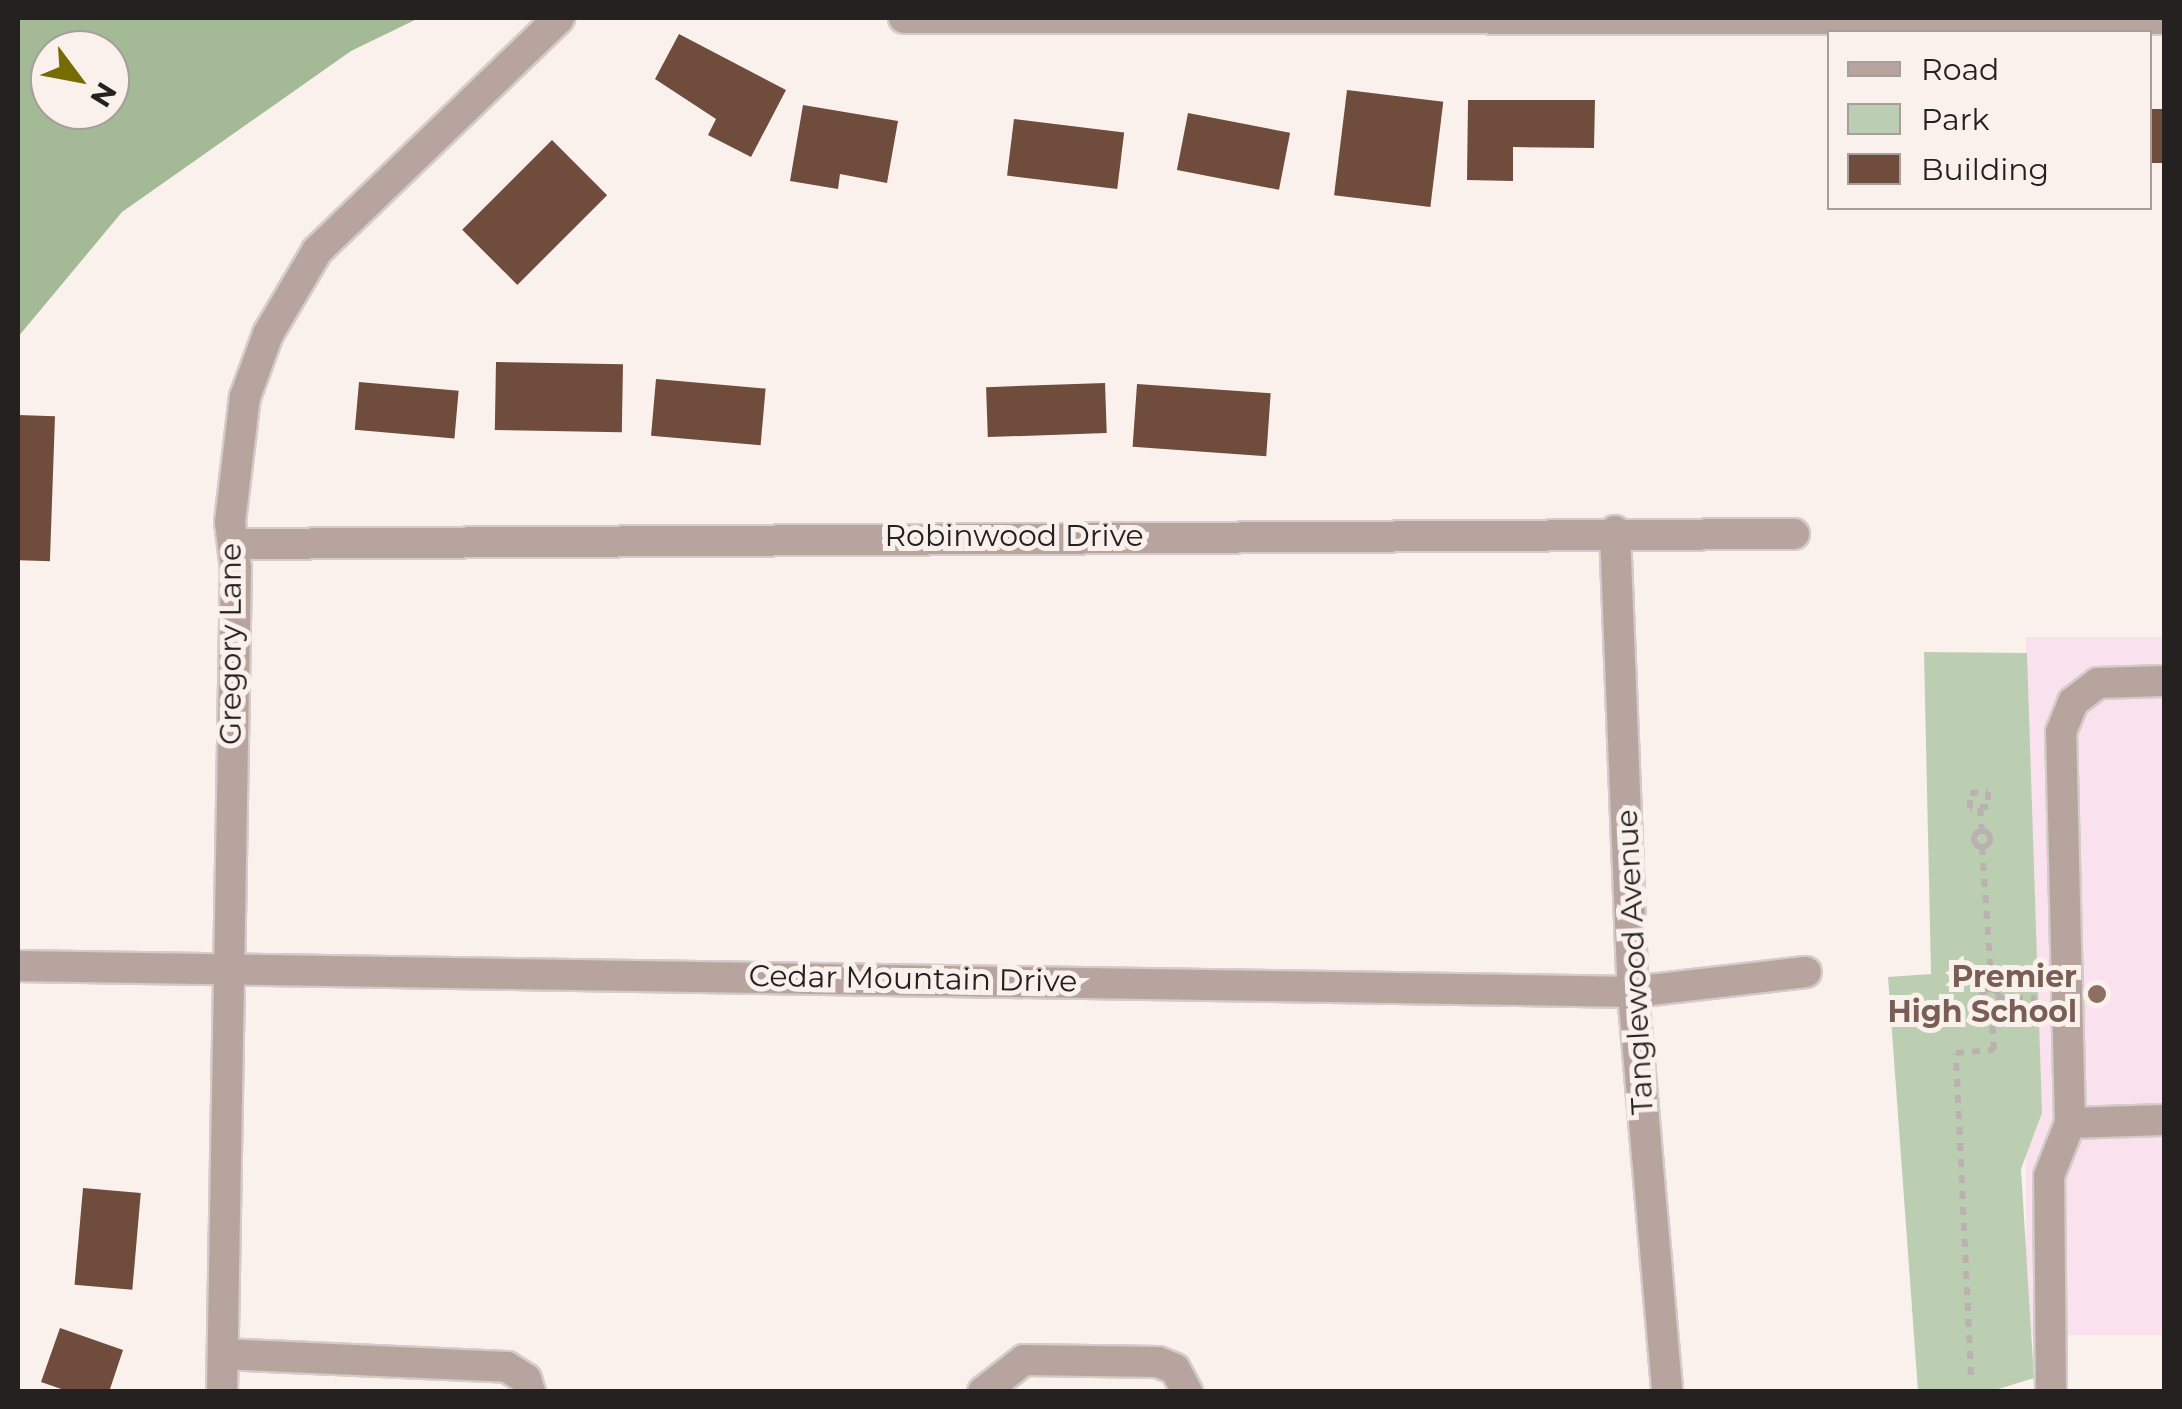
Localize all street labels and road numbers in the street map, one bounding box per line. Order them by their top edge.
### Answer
street label: Robinwood Drive [884,518,1144,554]
street label: Gregory Lane [213,543,249,745]
street label: Tanglewood Avenue [1609,808,1661,1116]
street label: Cedar Mountain Drive [748,958,1078,1000]

